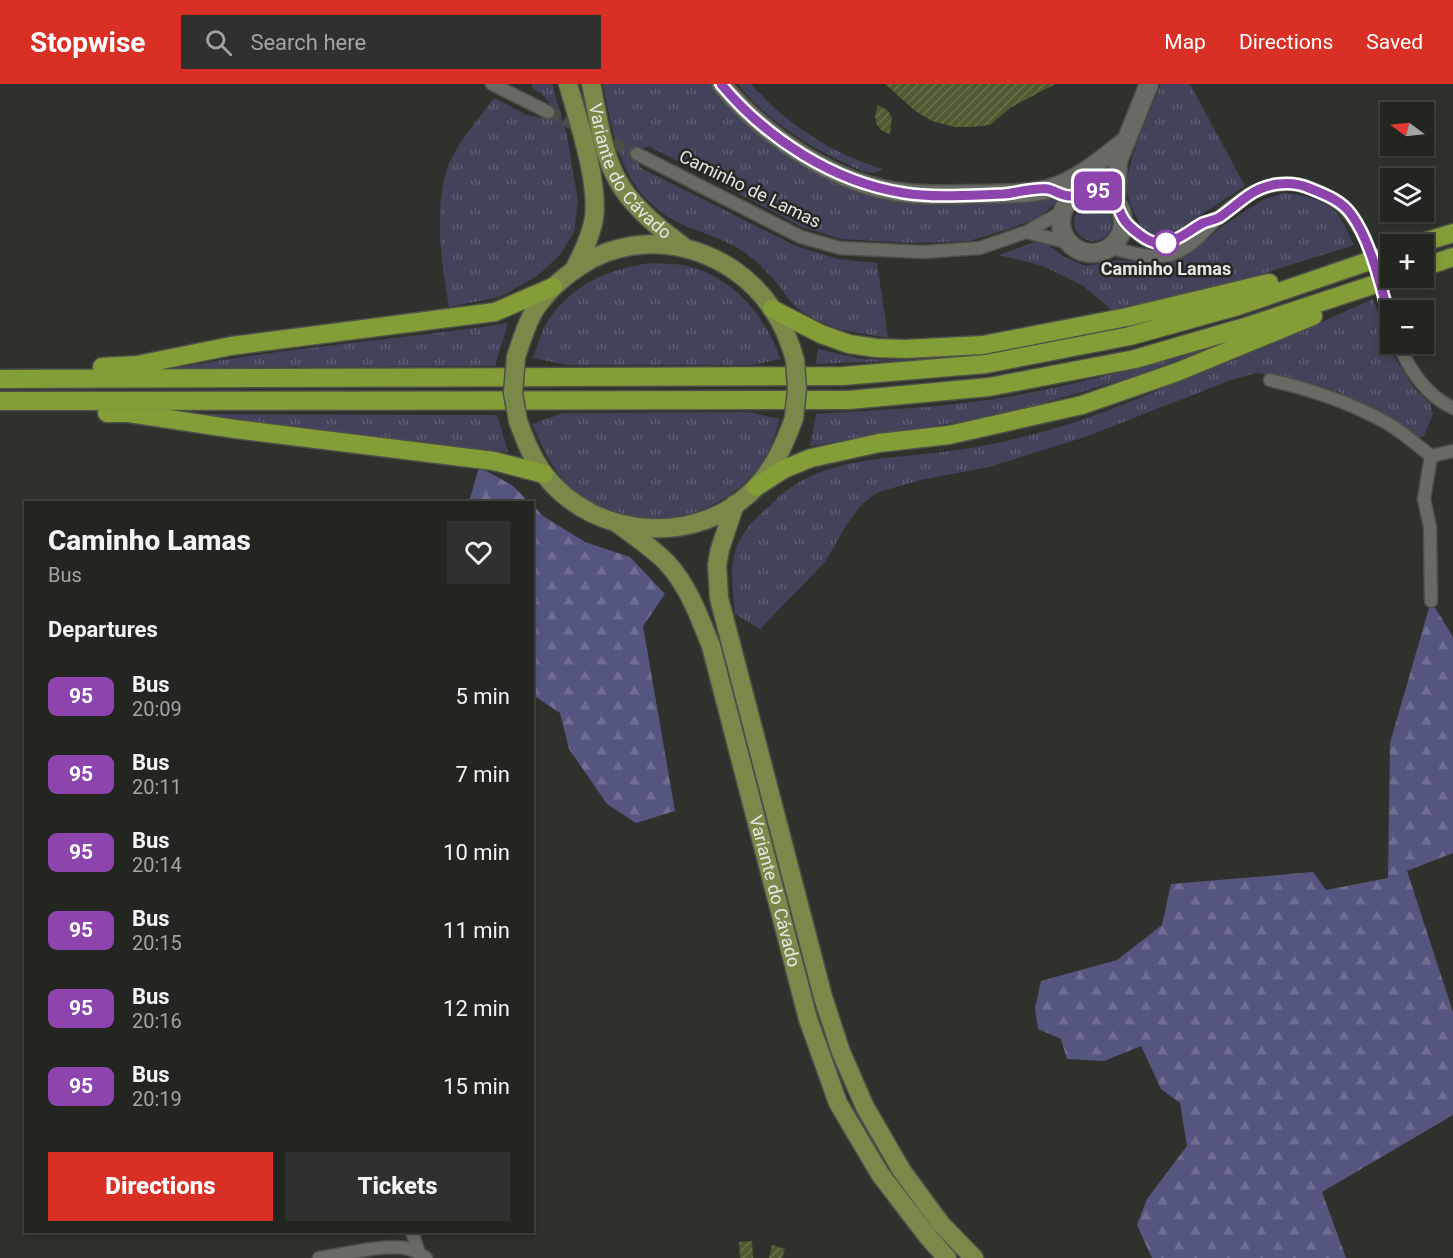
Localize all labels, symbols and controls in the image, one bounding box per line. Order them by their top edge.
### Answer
search box [181,15,601,69]
text: Stopwise [30,26,145,59]
icon: search [202,26,235,59]
text: Search here [250,30,366,55]
text: Map [1164,30,1206,54]
text: Directions [1239,30,1333,54]
text: Saved [1366,30,1423,54]
street label: Variante do Cávado [585,101,676,243]
north arrow [1380,102,1434,156]
map controls [1380,102,1434,354]
street label: Caminho de Lamas [676,145,824,232]
button: layers [1380,168,1434,222]
line badge: 95 [1071,172,1125,210]
text: 95 [1086,179,1110,203]
marker: Caminho Lamas [1153,230,1179,256]
button: + [1380,234,1434,288]
place label: Caminho Lamas [1101,258,1231,279]
button: − [1380,300,1434,354]
button: heart [447,521,510,584]
text: Caminho Lamas [48,524,251,557]
text: Bus [48,563,82,587]
text: Departures [48,617,158,642]
text: Bus [132,672,170,697]
text: 95 [69,684,93,708]
text: 5 min [455,684,510,709]
text: 20:09 [132,697,182,721]
text: Bus [132,750,170,775]
text: 95 [69,762,93,786]
text: 7 min [455,762,510,787]
text: 20:11 [132,775,182,799]
street label: Variante do Cávado [745,813,805,969]
text: Bus [132,828,170,853]
text: 95 [69,840,93,864]
text: 10 min [443,840,510,865]
text: 20:14 [132,853,182,877]
text: Bus [132,906,170,931]
text: 95 [69,918,93,942]
text: 11 min [443,918,510,943]
text: 20:15 [132,931,182,955]
text: Bus [132,984,170,1009]
text: 95 [69,996,93,1020]
text: 12 min [443,996,510,1021]
text: 20:16 [132,1009,182,1033]
text: Bus [132,1062,170,1087]
text: 95 [69,1074,93,1098]
text: 15 min [443,1074,510,1099]
text: 20:19 [132,1087,182,1111]
button: Directions [48,1152,273,1221]
button: Tickets [285,1152,510,1221]

